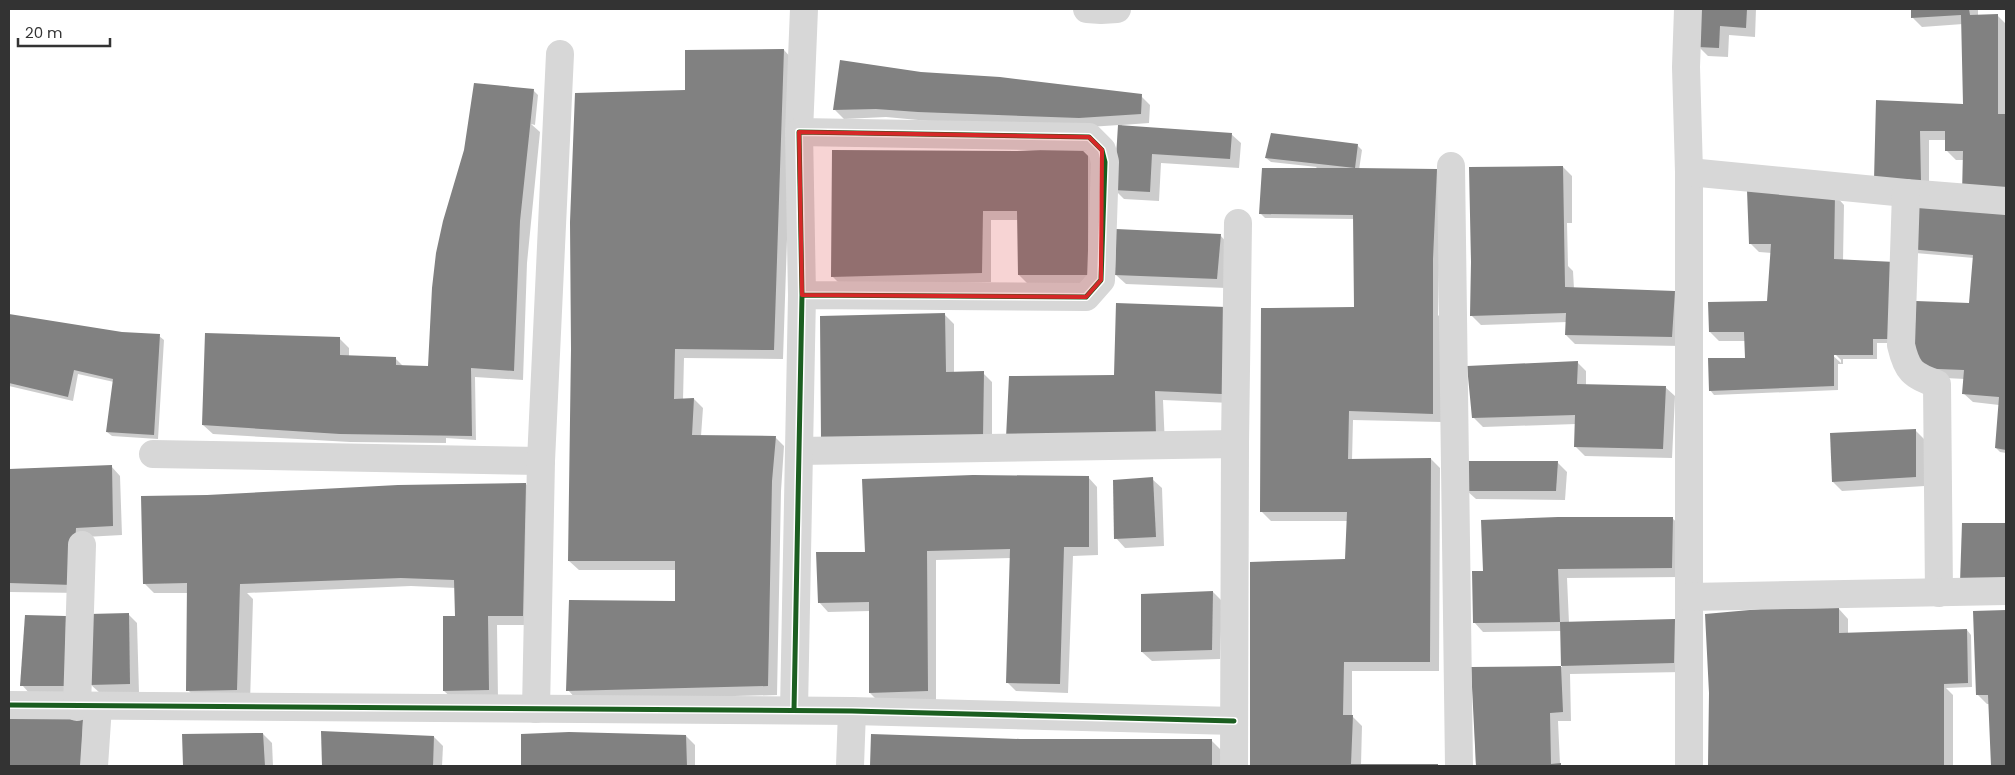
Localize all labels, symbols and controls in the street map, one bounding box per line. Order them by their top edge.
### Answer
scale bar [18,15,110,47]
text: 20 m [25,22,63,43]

